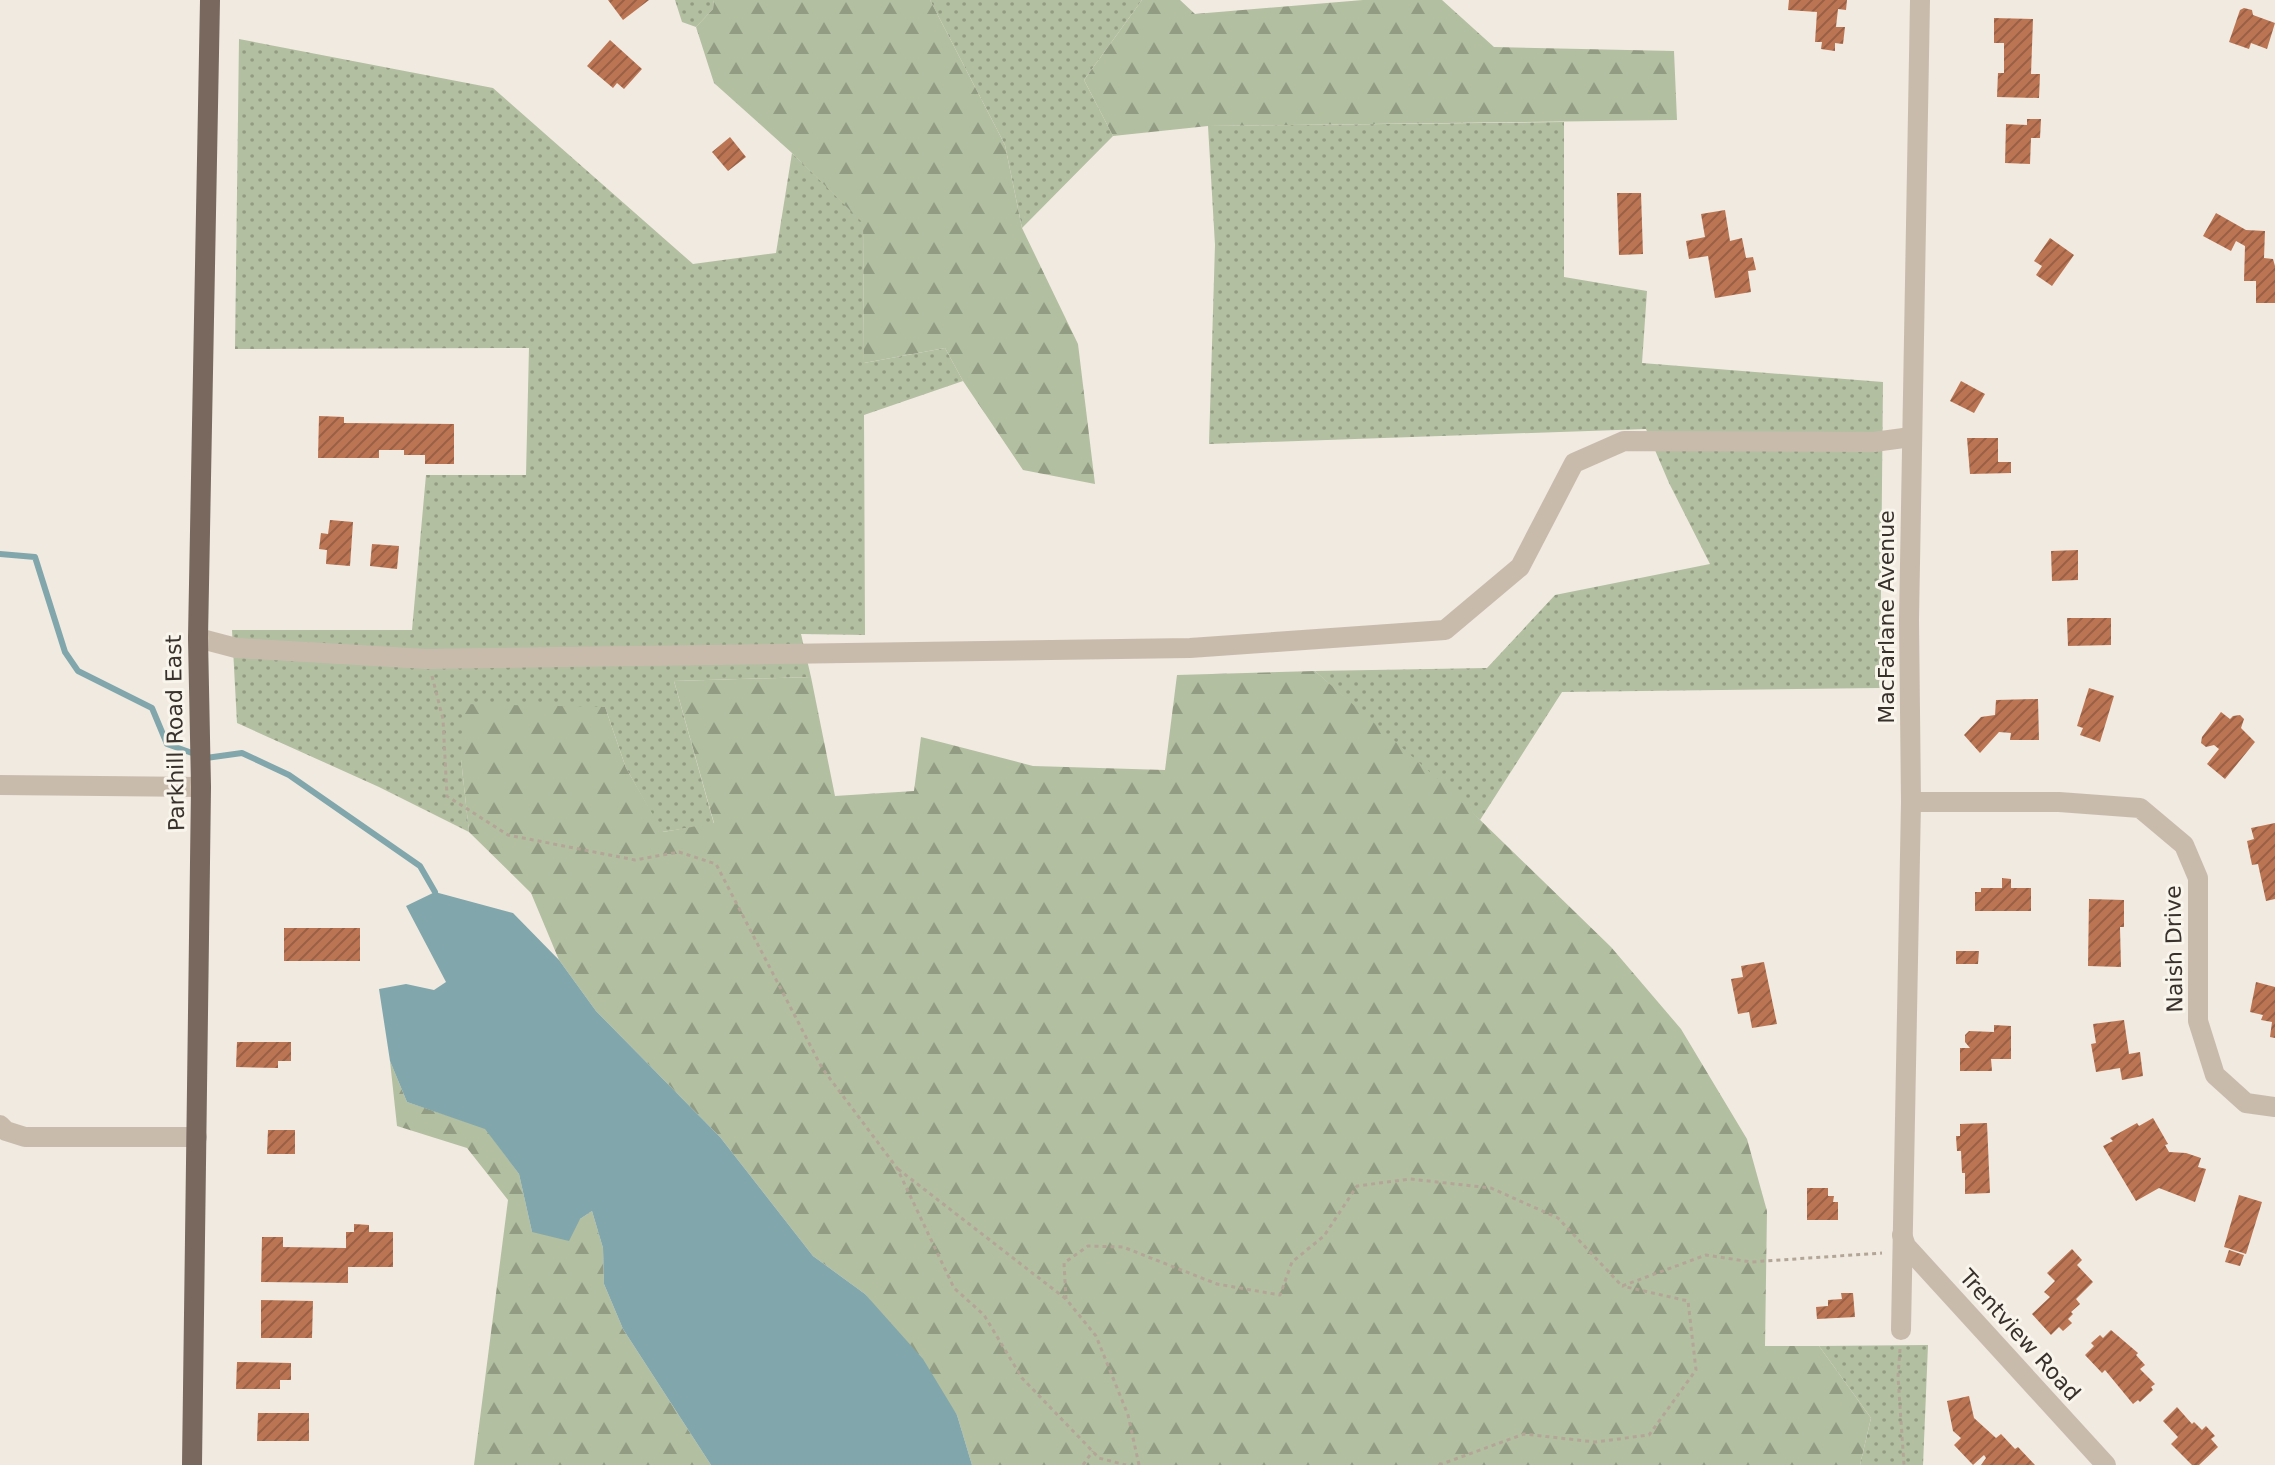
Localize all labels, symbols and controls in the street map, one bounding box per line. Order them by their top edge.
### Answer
street label: MacFarlane Avenue [1874,510,1899,724]
street label: Parkhill Road East [161,634,189,831]
street label: Naish Drive [2160,885,2188,1013]
street label: Trentview Road [1954,1264,2085,1406]

